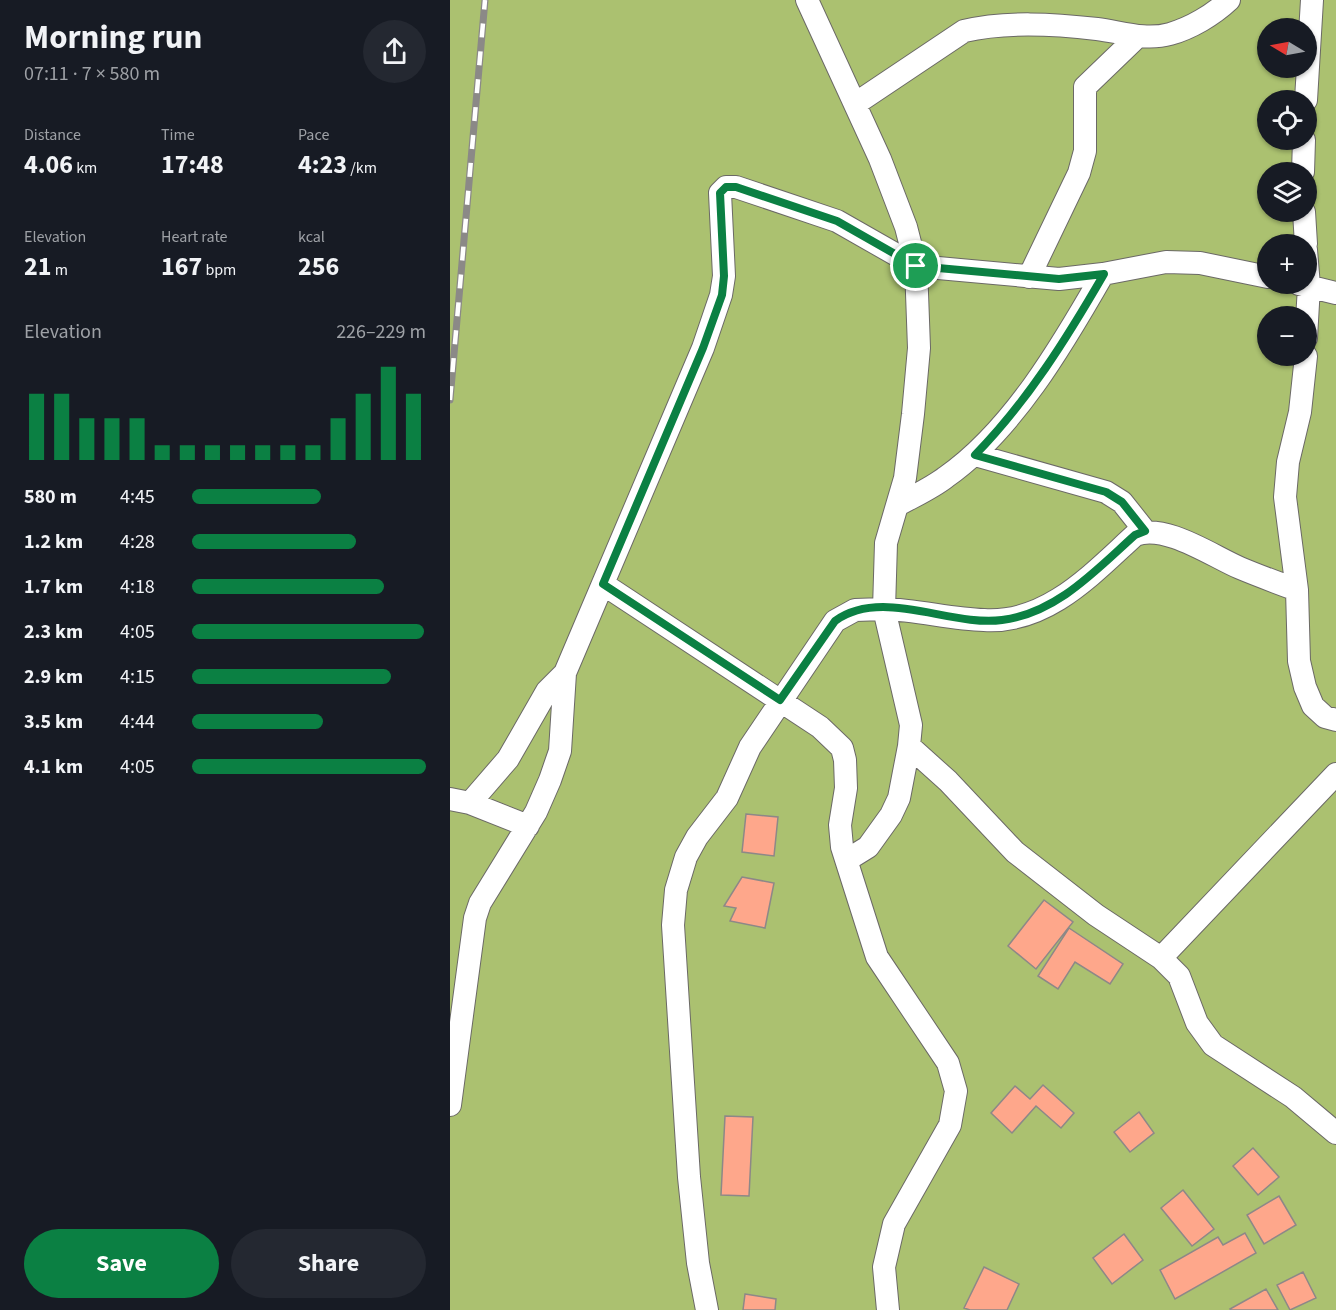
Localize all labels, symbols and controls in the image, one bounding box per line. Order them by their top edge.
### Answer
text: Morning run [24,14,202,61]
north arrow [1257,18,1317,78]
map controls [1257,18,1317,366]
button: share [363,20,426,83]
text: 07:11 · 7 × 580 m [24,60,160,88]
button: locate [1257,90,1317,150]
text: Distance [24,124,81,146]
text: Time [161,124,195,146]
text: Pace [298,124,329,146]
text: 4.06 [24,146,73,183]
text: 17:48 [161,146,224,183]
text: 4:23 [298,146,347,183]
text: km [73,157,97,179]
text: /km [347,157,377,179]
button: layers [1257,162,1317,222]
text: Elevation [24,226,86,248]
text: Heart rate [161,226,228,248]
text: kcal [298,226,325,248]
button: + [1257,234,1317,294]
pin [890,240,941,291]
text: 21 [24,248,51,285]
text: 167 [161,248,202,285]
text: 256 [298,248,339,285]
icon: arrive [899,249,932,282]
text: m [51,259,68,281]
text: bpm [202,259,236,281]
button: − [1257,306,1317,366]
text: Elevation [24,318,102,346]
text: 226–229 m [336,318,426,346]
text: 580 m [24,483,77,511]
text: 4:45 [120,483,155,511]
text: 1.2 km [24,528,83,556]
text: 4:28 [120,528,155,556]
text: 1.7 km [24,573,83,601]
text: 4:18 [120,573,155,601]
text: 2.3 km [24,618,83,646]
text: 4:05 [120,618,155,646]
text: 2.9 km [24,663,83,691]
text: 4:15 [120,663,155,691]
text: 3.5 km [24,708,83,736]
text: 4:44 [120,708,155,736]
text: 4.1 km [24,753,83,781]
text: 4:05 [120,753,155,781]
button: Save [24,1229,219,1298]
button: Share [231,1229,426,1298]

